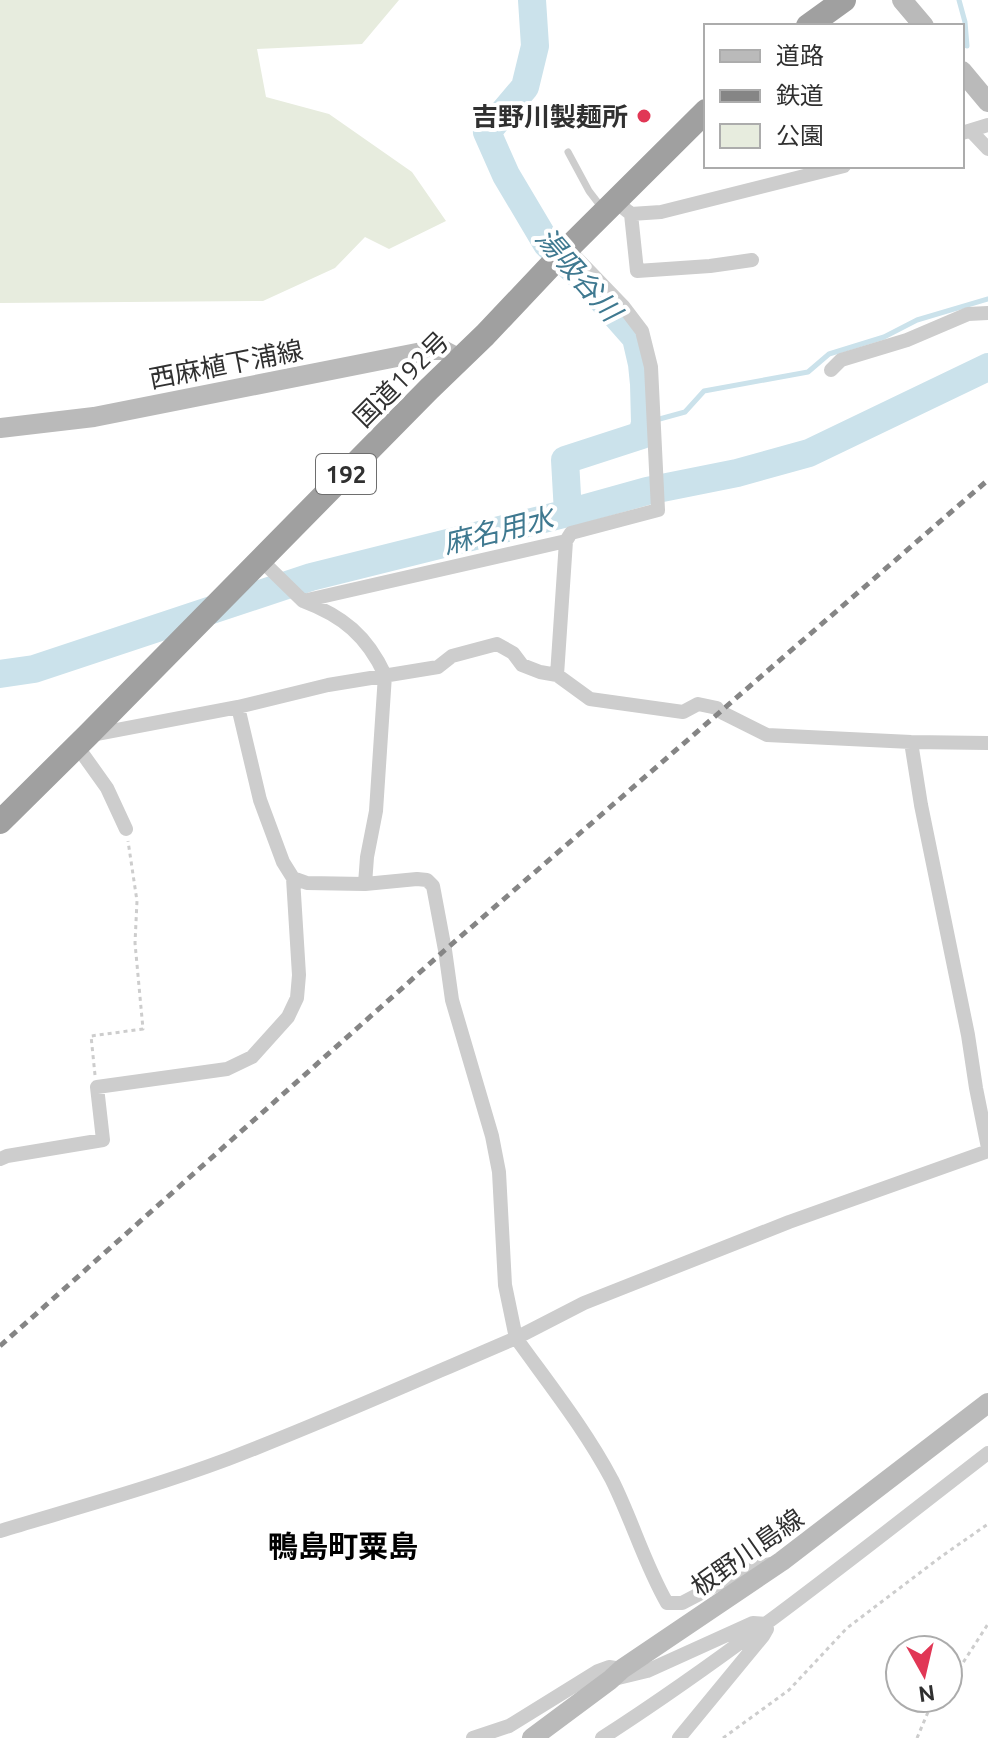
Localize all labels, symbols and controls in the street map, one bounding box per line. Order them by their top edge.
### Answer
legend [704,24,964,168]
text: 道路 [776,42,824,69]
text: 鉄道 [776,82,824,109]
place label: 吉野川製麺所 [472,102,628,131]
marker: 吉野川製麺所 [635,107,653,125]
text: 公園 [776,122,824,149]
water label: 湯吸谷川 [531,222,629,329]
street label: 国道192号 [348,326,454,432]
street label: 西麻植下浦線 [147,335,305,393]
road number: 192 [316,454,376,494]
water label: 麻名用水 [440,501,559,559]
street label: 板野川島線 [685,1503,809,1601]
district label: 鴨島町粟島 [268,1529,418,1563]
north arrow [884,1634,964,1714]
text: N [917,1681,937,1708]

